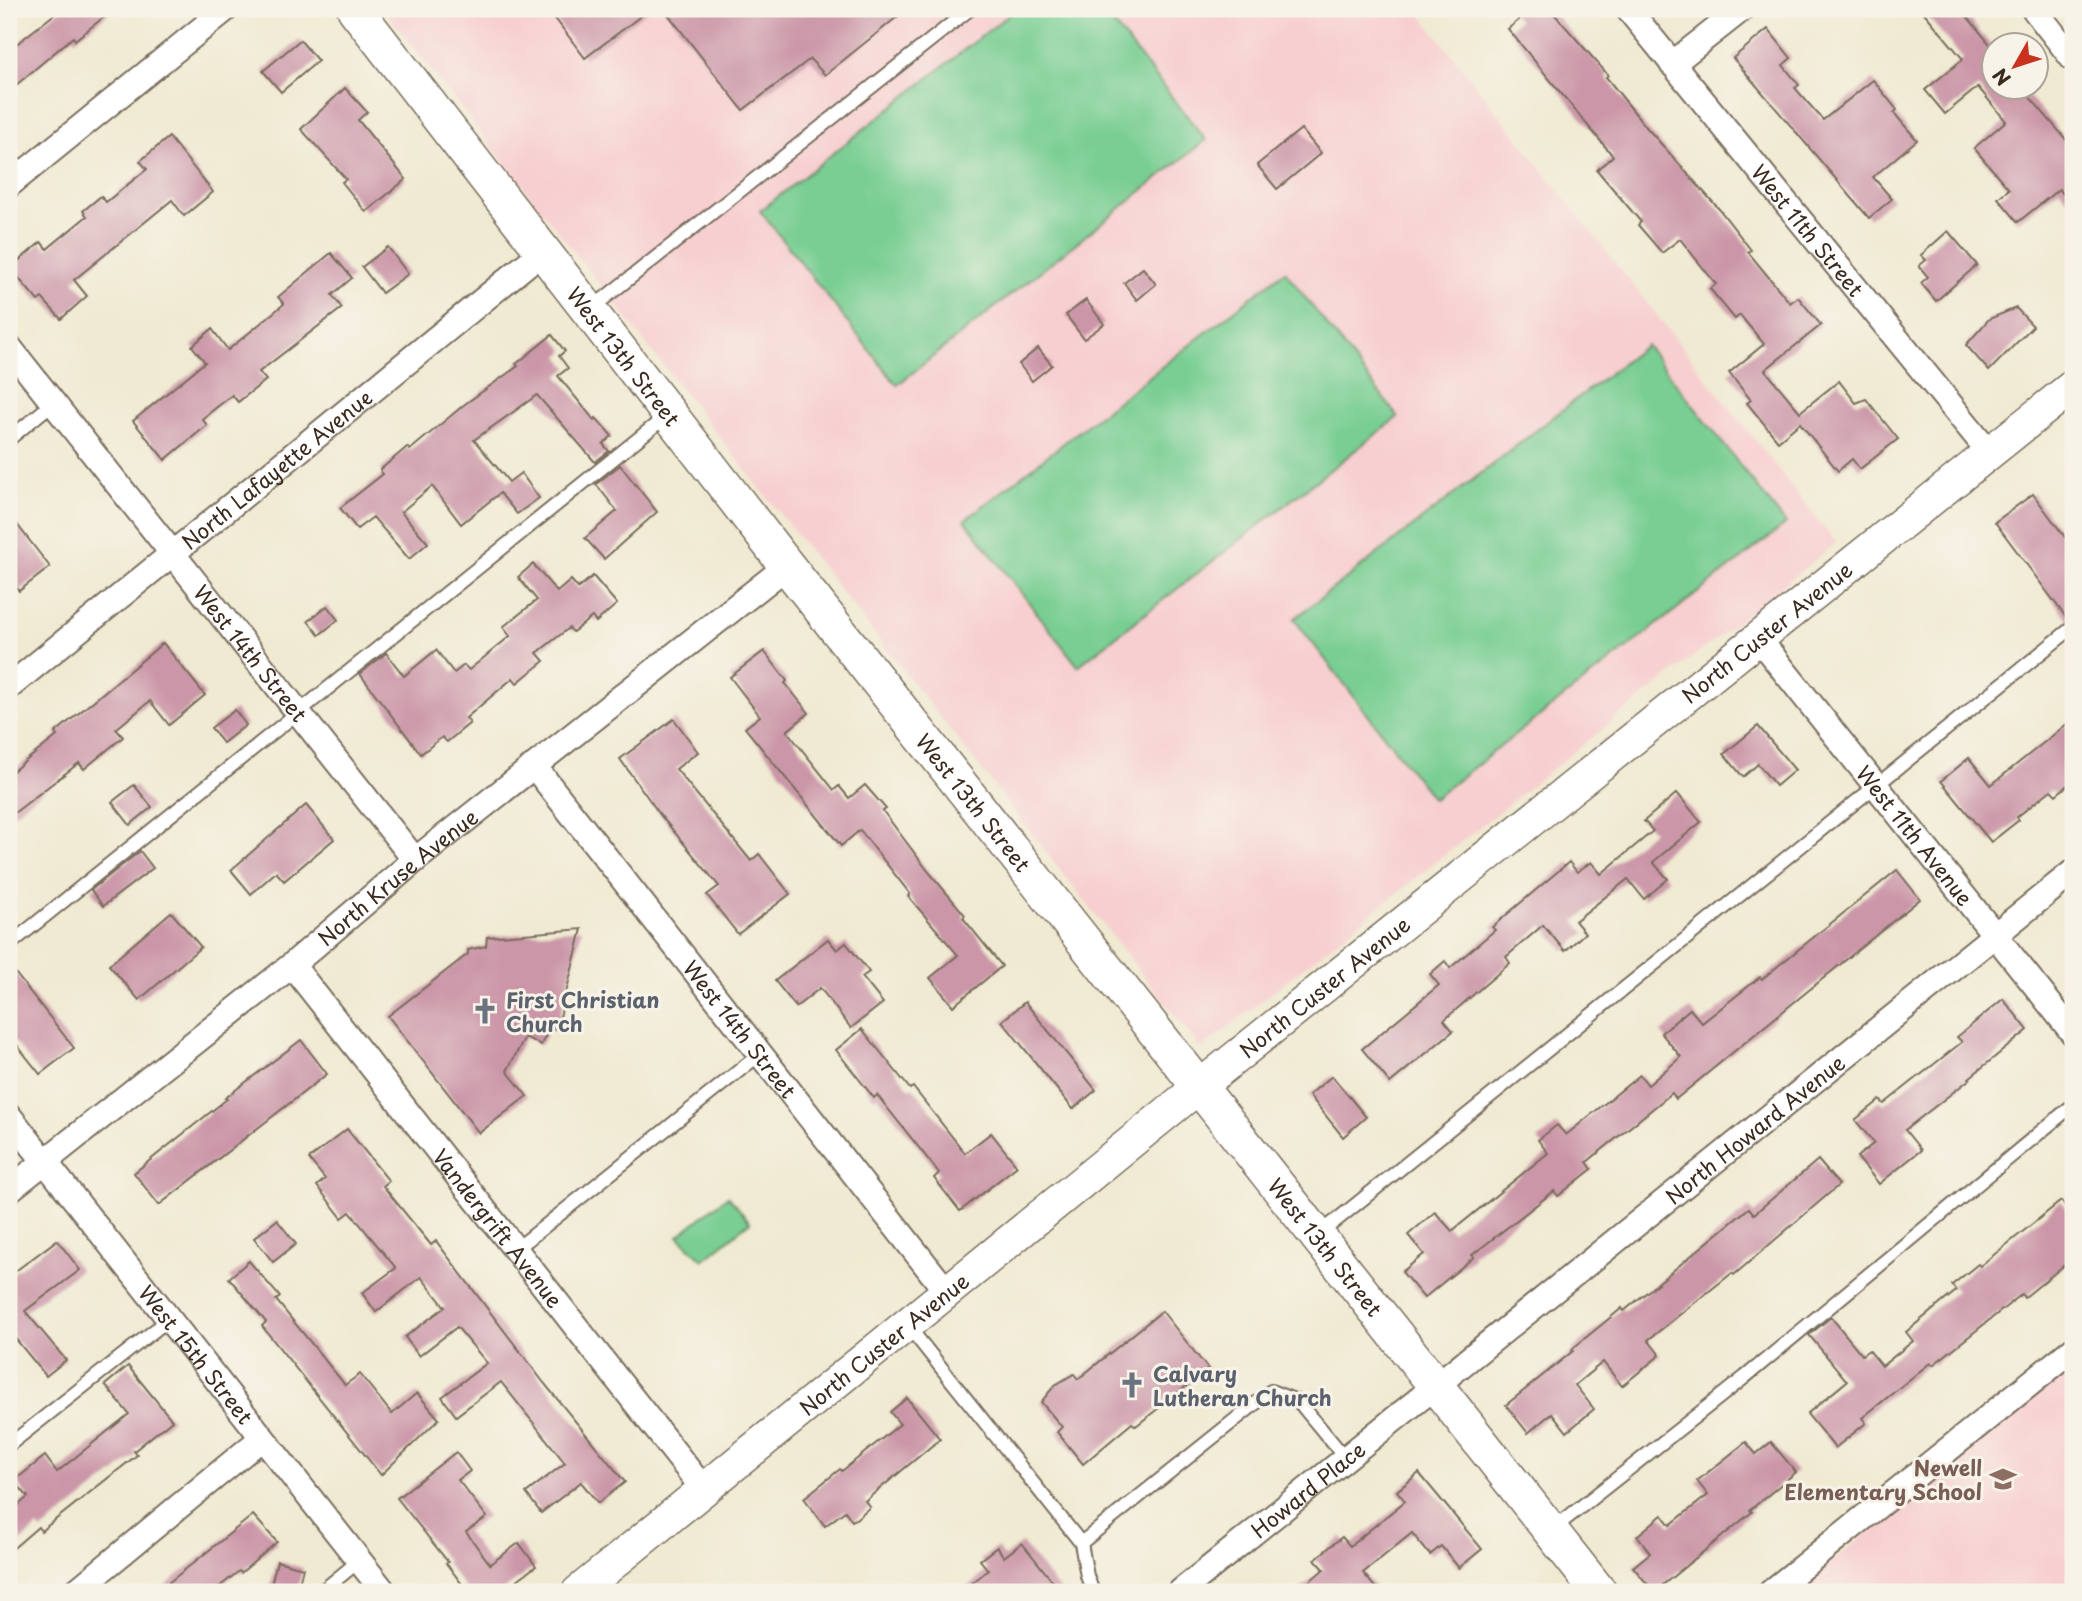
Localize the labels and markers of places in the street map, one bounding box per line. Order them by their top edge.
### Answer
place label: First Christian Church [506,983,659,1039]
church icon: First Christian Church [470,996,500,1026]
place label: Calvary Lutheran Church [1153,1357,1332,1413]
church icon: Calvary Lutheran Church [1117,1370,1147,1400]
place label: Newell Elementary School [1784,1451,1982,1507]
school or university icon: Newell Elementary School [1988,1464,2018,1494]

